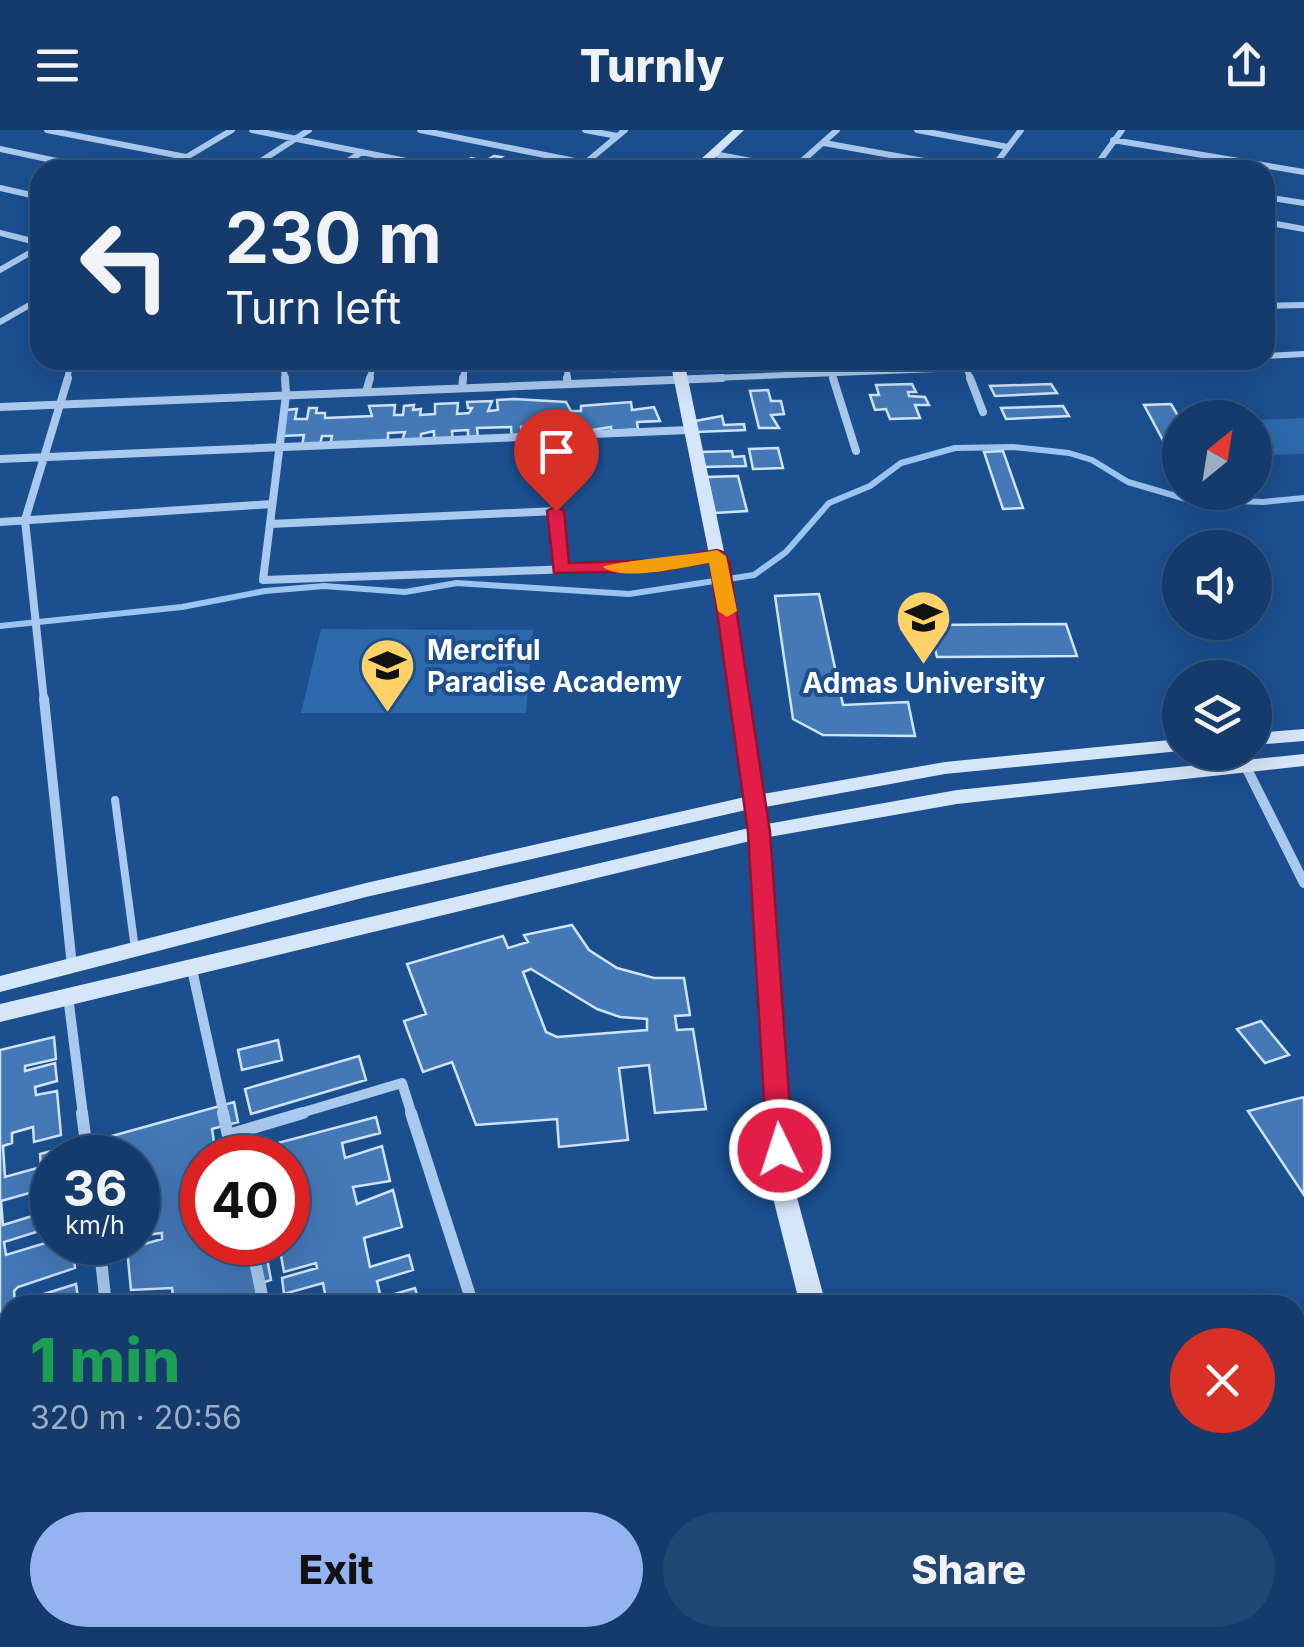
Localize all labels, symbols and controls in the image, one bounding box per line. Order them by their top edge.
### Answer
icon: menu [30,38,85,93]
text: Turnly [580,38,724,93]
icon: share [1219,38,1274,93]
text: 230 m [225,195,442,280]
icon: left [60,200,190,330]
text: Turn left [225,280,401,335]
north arrow [1162,400,1272,510]
map controls [1162,400,1272,770]
pin [514,409,599,512]
icon: arrive [529,424,584,479]
button: sound [1162,530,1272,640]
school or university icon: Admas University [894,587,954,666]
place label: Merciful Paradise Academy [427,633,682,699]
school or university icon: Merciful Paradise Academy [358,636,418,715]
button: layers [1162,660,1272,770]
place label: Admas University [803,666,1046,700]
position arrow [728,1098,832,1202]
speed limit sign: 40 [180,1135,310,1265]
text: 36 [63,1158,127,1218]
text: km/h [65,1210,125,1240]
text: 1 min [30,1324,180,1396]
button: close [1170,1328,1275,1433]
text: 320 m · 20:56 [30,1398,242,1437]
button: Exit [30,1512,643,1627]
button: Share [663,1512,1275,1627]

